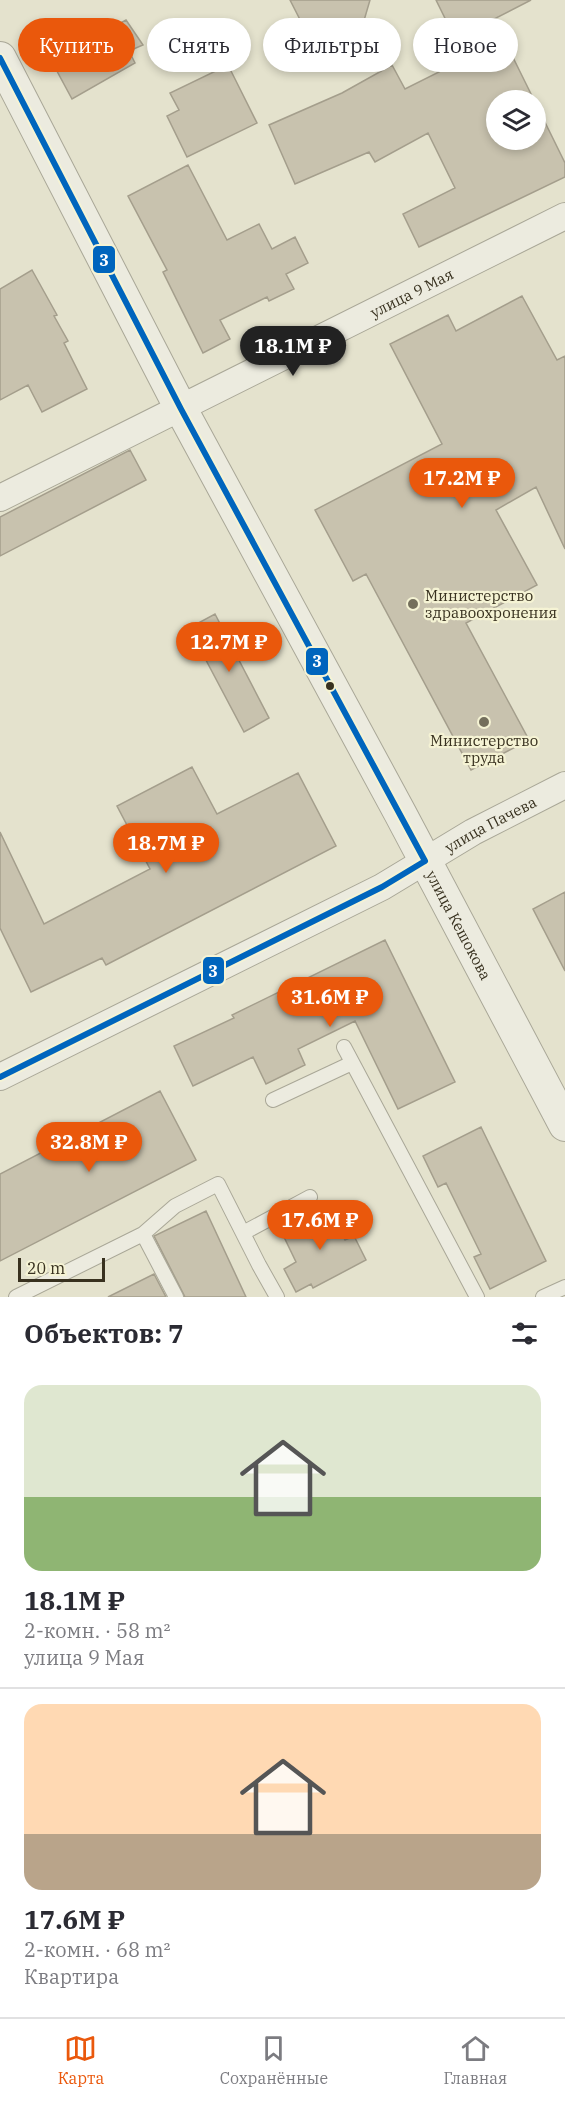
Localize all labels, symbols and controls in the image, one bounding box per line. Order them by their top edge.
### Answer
chip: Купить [18,18,135,72]
chip: Снять [147,18,251,72]
chip: Фильтры [263,18,401,72]
chip: Новое [413,18,518,72]
map controls [486,90,546,150]
button: layers [486,90,546,150]
line badge: 3 [92,245,116,274]
text: 3 [99,250,109,270]
street label: улица 9 Мая [367,264,456,321]
pin: 18.1M ₽ [238,326,348,377]
text: 18.1M ₽ [254,332,332,359]
pin: 17.2M ₽ [407,458,517,509]
text: 17.2M ₽ [423,464,501,491]
place label: Министерство здравоохронения [425,586,557,622]
marker: Министерство здравоохронения [406,597,420,611]
pin: 12.7M ₽ [174,622,284,673]
text: 12.7M ₽ [190,628,268,655]
line badge: 3 [305,647,329,676]
text: 3 [312,651,322,671]
unlabelled marker [324,680,336,692]
marker: Министерство труда [477,715,491,729]
place label: Министерство труда [430,731,538,767]
street label: улица Пачева [441,792,539,857]
pin: 18.7M ₽ [111,823,221,874]
text: 18.7M ₽ [127,829,205,856]
street label: улица Кешокова [422,867,496,983]
line badge: 3 [202,956,225,985]
text: 3 [208,961,218,981]
pin: 31.6M ₽ [275,977,385,1028]
text: 31.6M ₽ [291,983,369,1010]
pin: 32.8M ₽ [34,1122,144,1173]
text: 32.8M ₽ [50,1128,128,1155]
pin: 17.6M ₽ [265,1200,375,1251]
text: 17.6M ₽ [281,1206,359,1233]
scale bar [18,1255,105,1282]
text: 20 m [27,1258,65,1278]
text: Объектов: 7 [24,1316,184,1350]
icon: filters [508,1317,541,1350]
icon: home [229,1424,337,1532]
text: 18.1M ₽ [24,1583,125,1617]
text: 2-комн. · 58 m² [24,1617,171,1644]
text: улица 9 Мая [24,1644,144,1671]
icon: home [229,1743,337,1851]
text: 17.6M ₽ [24,1902,125,1936]
text: 2-комн. · 68 m² [24,1936,171,1963]
text: Квартира [24,1963,119,1990]
tab: Карта [58,2032,104,2088]
tab: Сохранённые [220,2032,328,2088]
tab: Главная [444,2032,507,2088]

